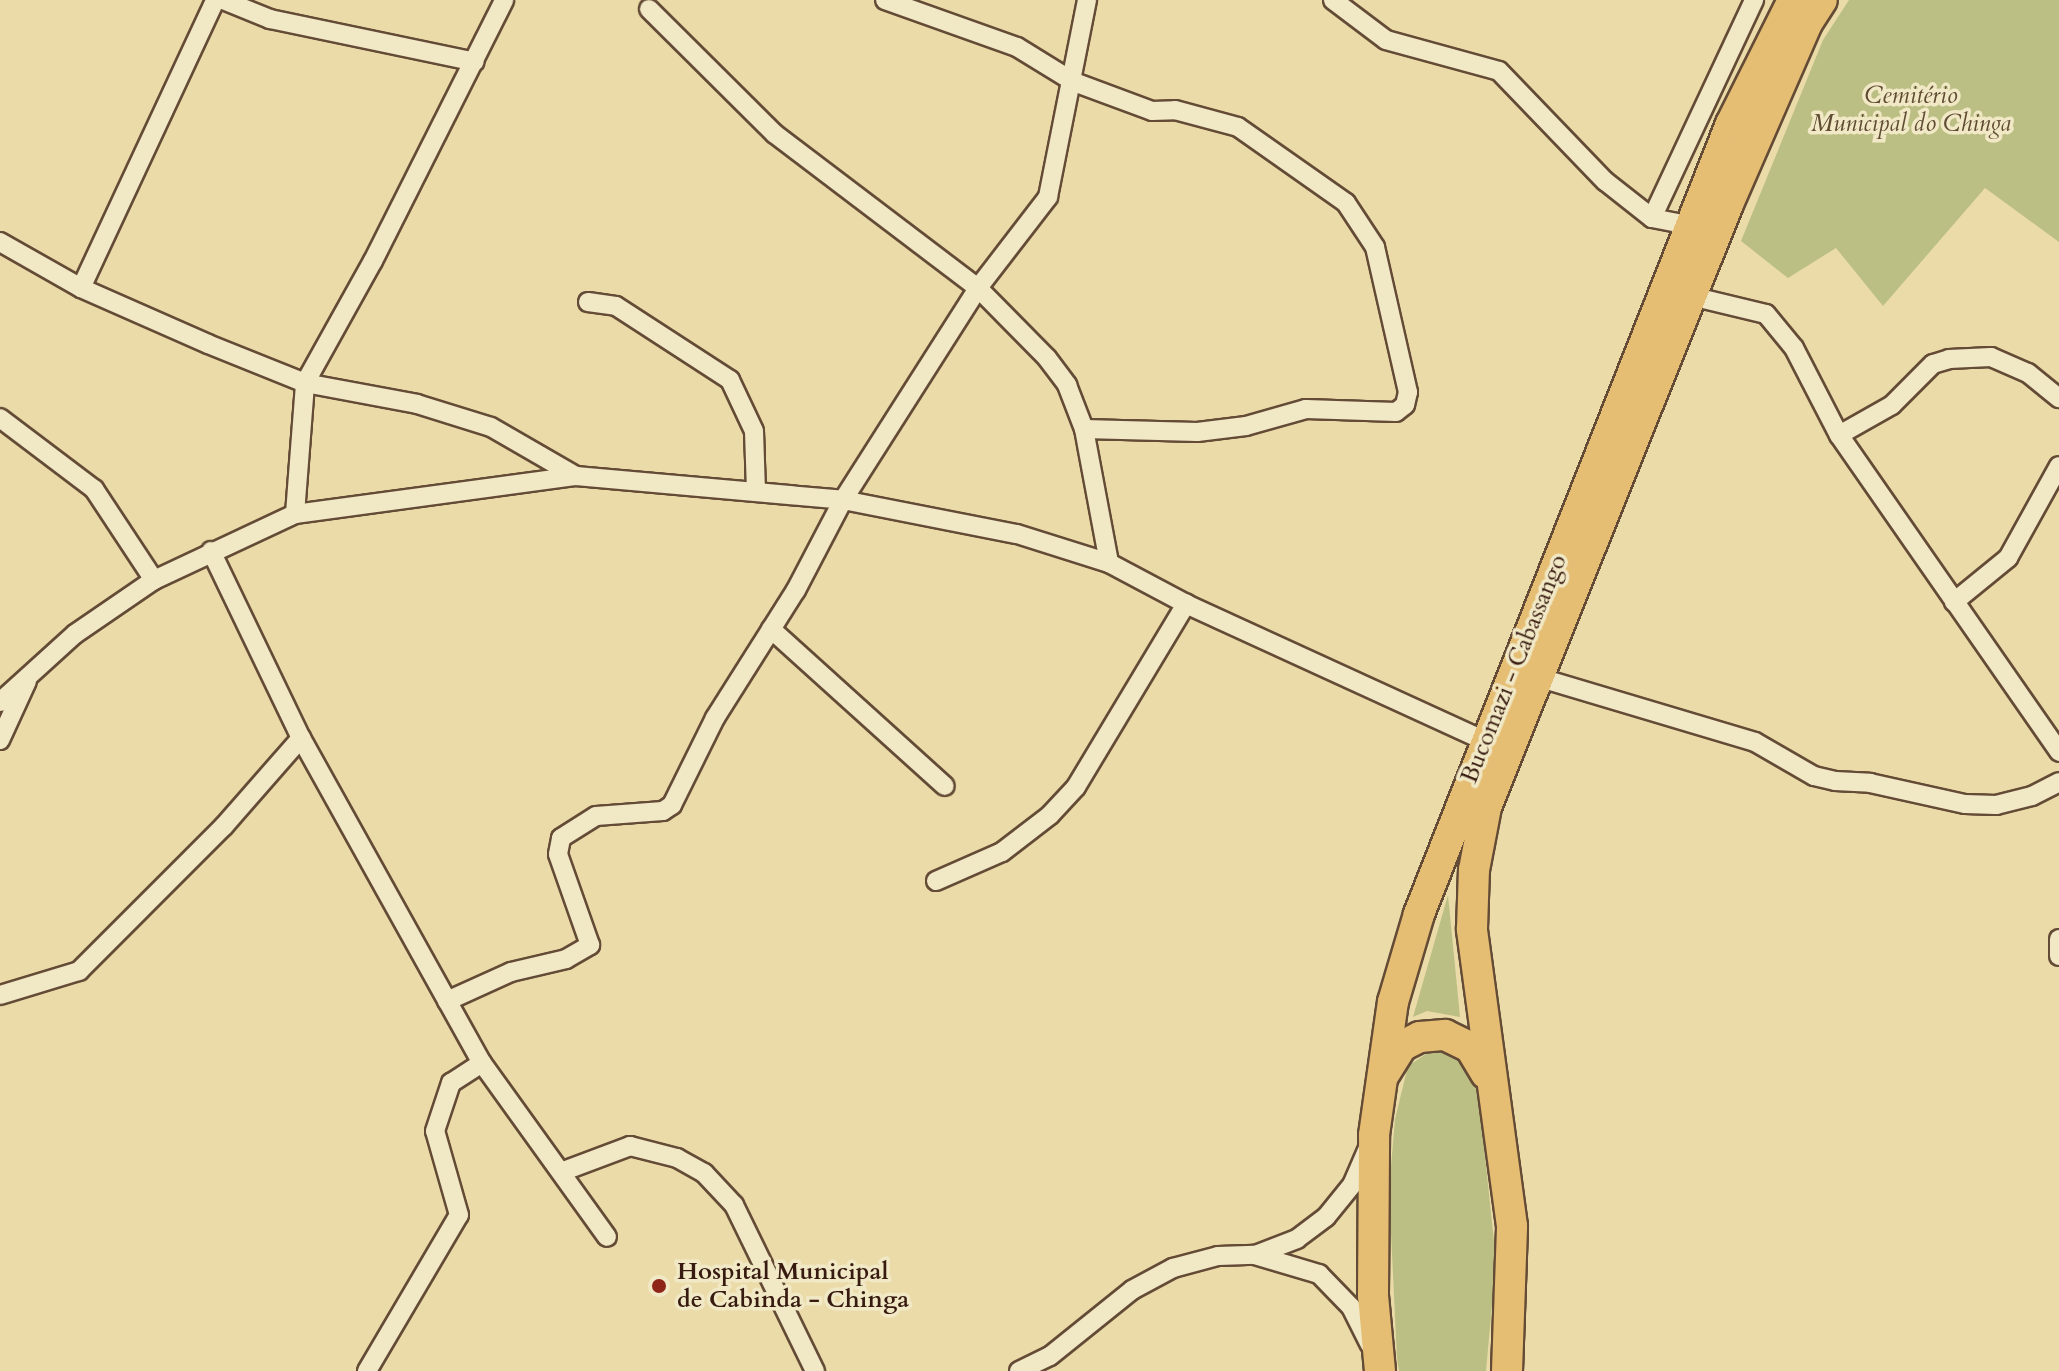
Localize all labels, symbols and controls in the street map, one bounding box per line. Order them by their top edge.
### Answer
park label: Cemitério Municipal do Chinga [1811,82,2011,138]
street label: Bucomazi - Cabassango [1455,551,1573,787]
place label: Hospital Municipal de Cabinda - Chinga [677,1258,909,1314]
marker: Hospital Municipal de Cabinda - Chinga [648,1275,670,1297]

